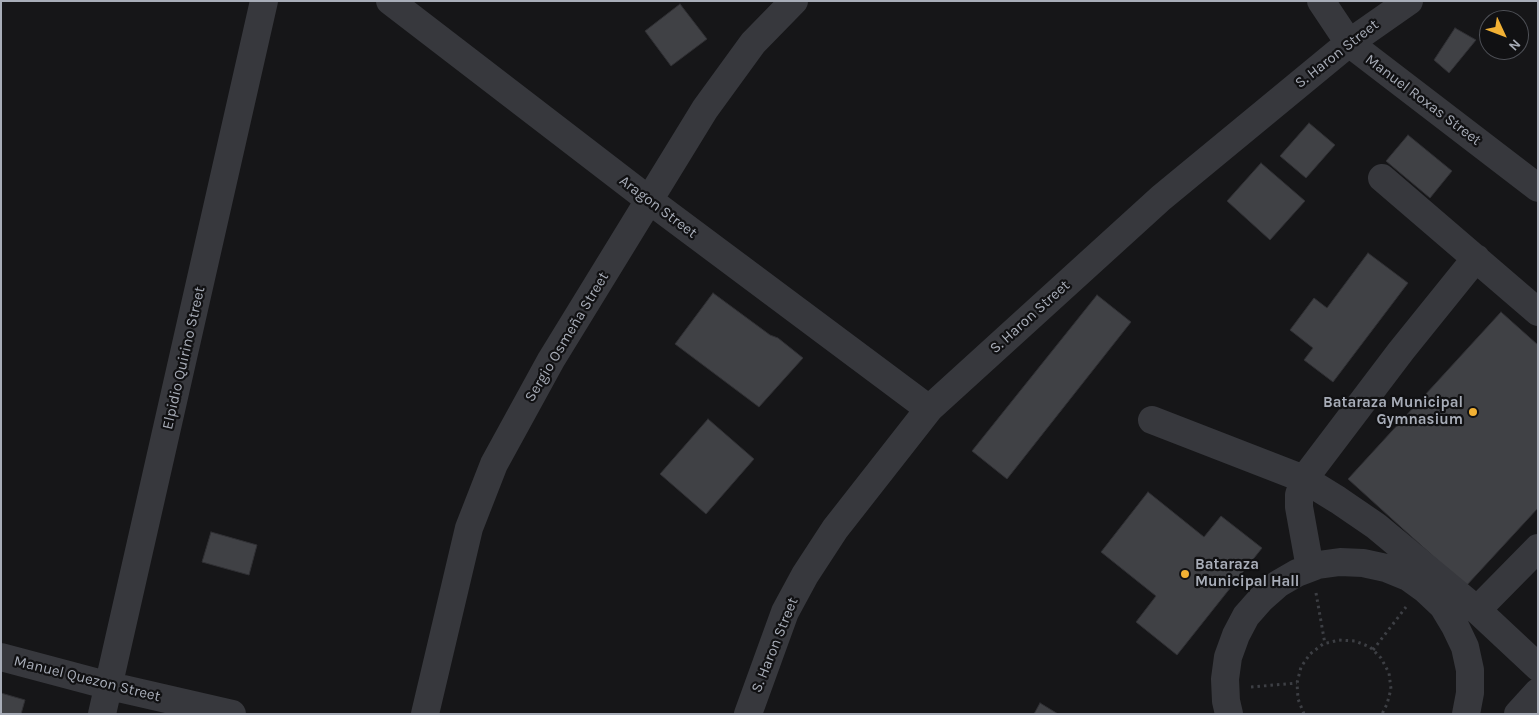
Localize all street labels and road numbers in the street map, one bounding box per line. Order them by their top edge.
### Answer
street label: S. Haron Street [1292,16,1382,92]
street label: Manuel Roxas Street [1361,51,1485,149]
street label: Aragon Street [616,172,700,242]
street label: Sergio Osmeña Street [521,269,613,405]
street label: S. Haron Street [986,277,1074,357]
street label: Elpidio Quirino Street [159,285,209,431]
street label: S. Haron Street [748,595,802,695]
street label: Manuel Quezon Street [12,652,162,706]

